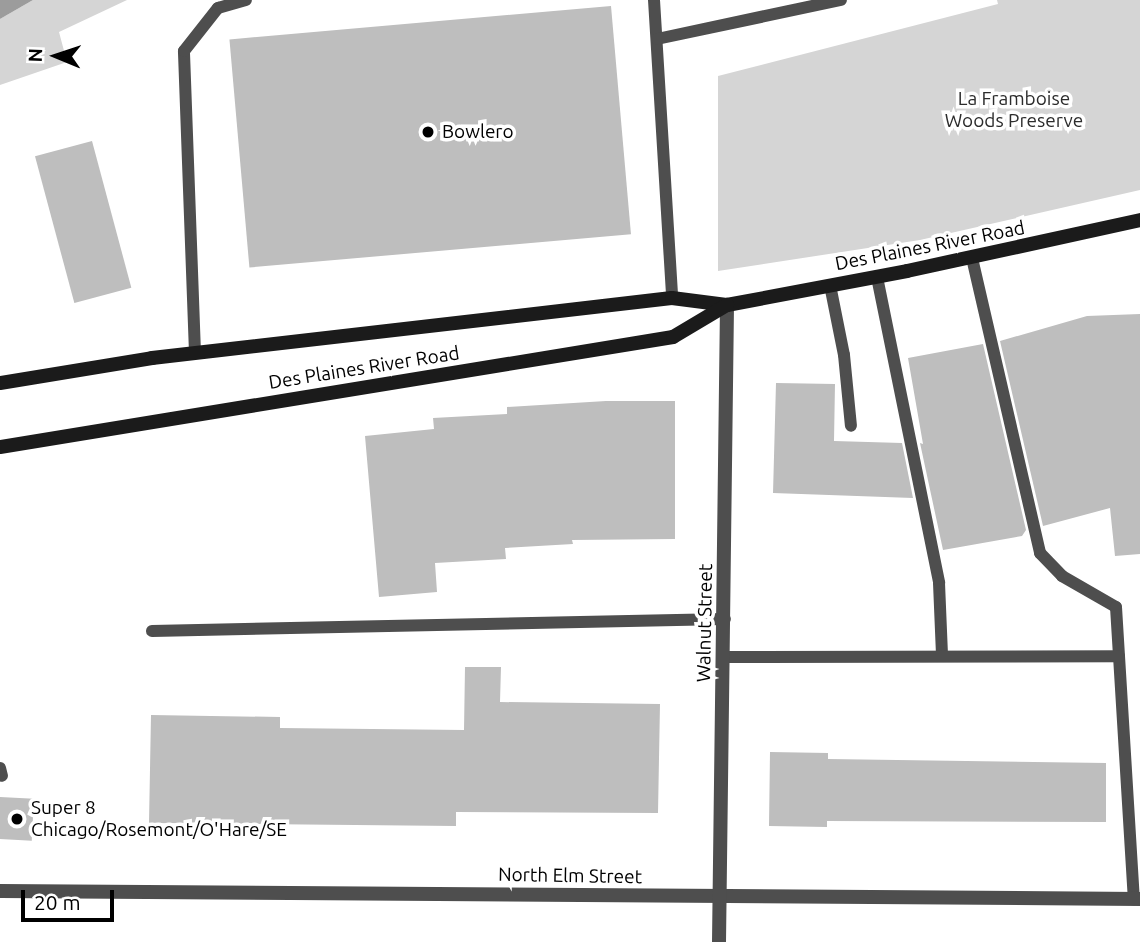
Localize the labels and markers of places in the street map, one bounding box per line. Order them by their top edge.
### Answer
place label: Bowlero [442,121,514,143]
marker: Bowlero [420,124,436,140]
place label: Super 8 Chicago/Rosemont/O'Hare/SE [31,797,287,841]
marker: Super 8 Chicago/Rosemont/O'Hare/SE [9,811,25,827]

